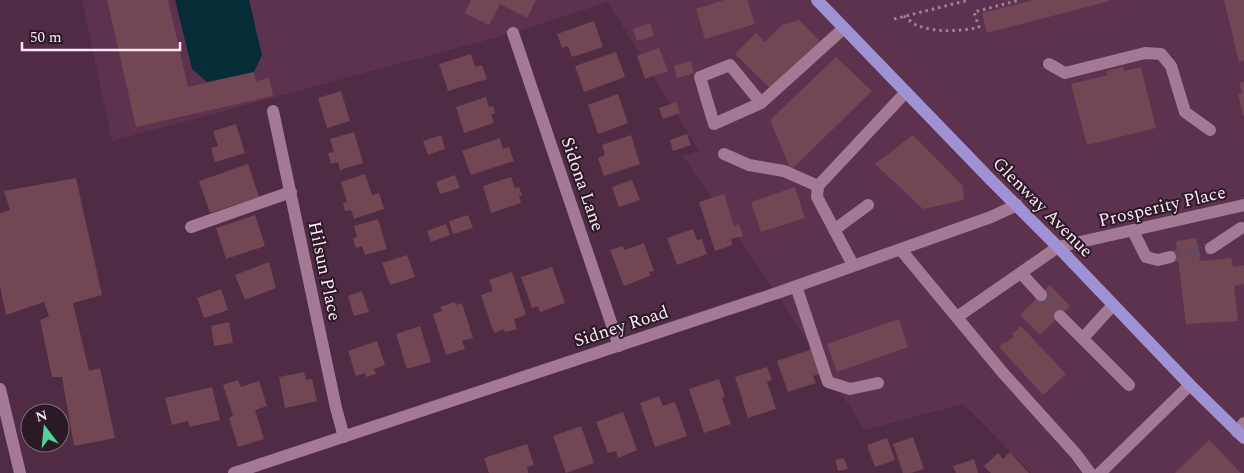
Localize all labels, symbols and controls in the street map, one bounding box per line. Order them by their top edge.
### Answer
scale bar [22,20,180,52]
text: 50 m [30,26,62,49]
street label: Sidona Lane [554,133,611,235]
street label: Glenway Avenue [986,151,1099,264]
street label: Prosperity Place [1096,179,1229,234]
street label: Hilsun Place [301,219,348,323]
street label: Sidney Road [570,298,672,354]
north arrow [20,403,70,453]
text: N [33,404,50,428]

